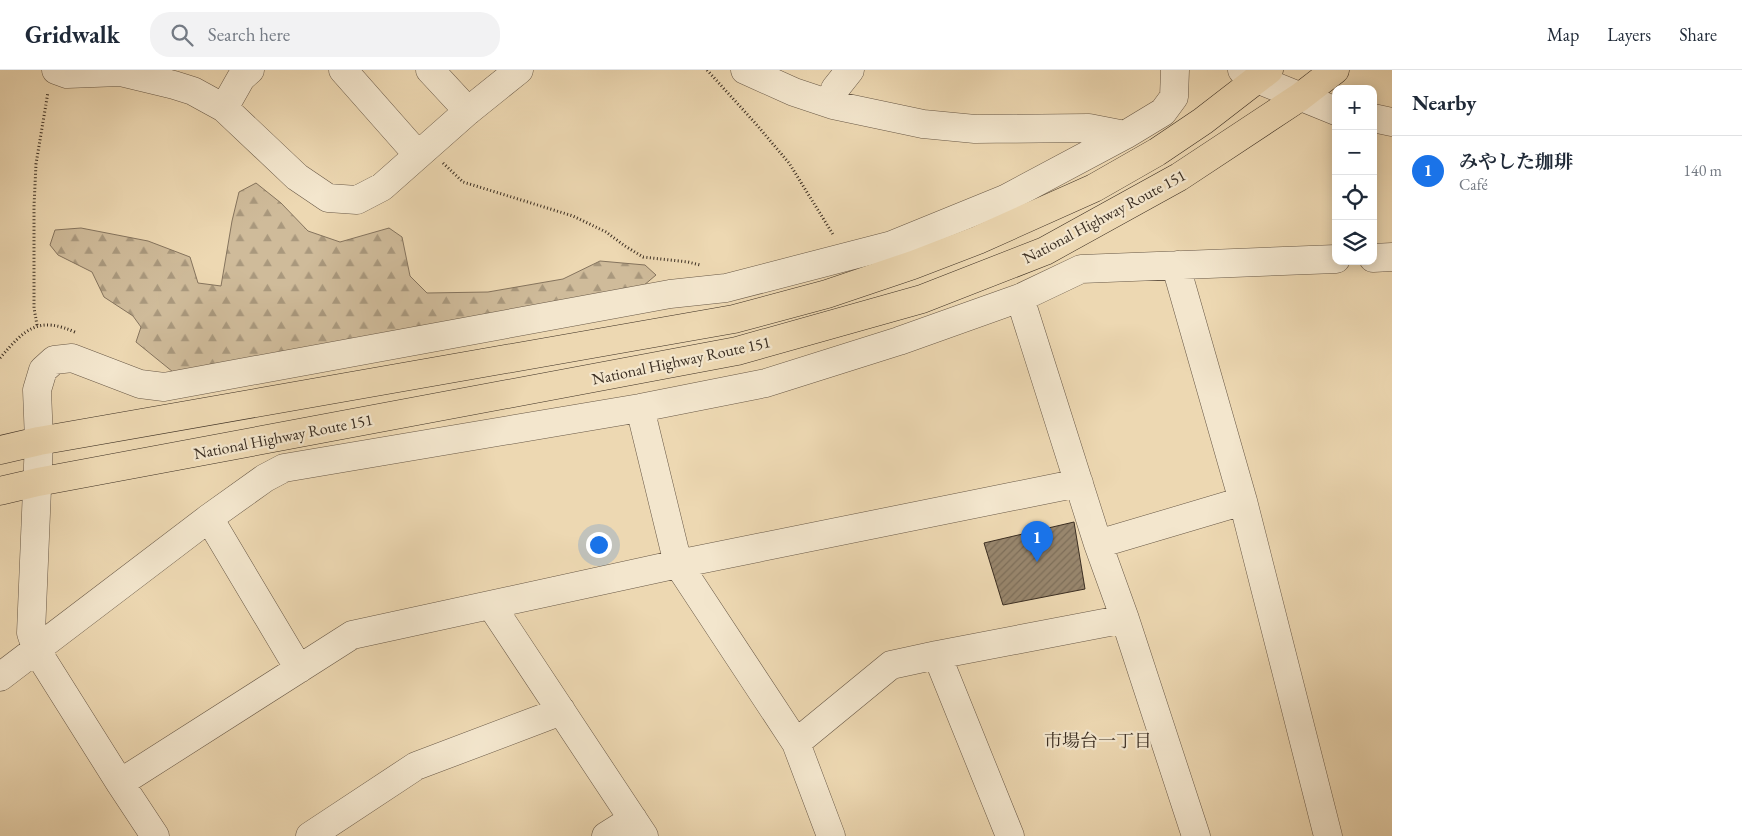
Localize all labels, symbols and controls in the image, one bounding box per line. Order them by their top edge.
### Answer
search box [150,12,500,57]
text: Gridwalk [25,19,120,50]
icon: search [168,21,196,49]
text: Search here [208,22,290,47]
text: Map [1547,23,1579,46]
text: Layers [1607,23,1651,46]
text: Share [1679,23,1717,46]
map controls [1332,85,1377,265]
button: + [1332,85,1377,130]
text: Nearby [1412,89,1476,116]
button: − [1332,130,1377,175]
text: みやした珈琲 [1459,149,1573,174]
text: 1 [1424,160,1432,181]
text: 140 m [1683,160,1722,181]
street label: National Highway Route 151 [1019,164,1189,268]
text: Café [1459,174,1488,195]
button: locate [1332,175,1377,220]
button: layers [1332,220,1377,265]
street label: National Highway Route 151 [590,331,772,390]
street label: National Highway Route 151 [192,409,374,464]
pin: 1 [1021,521,1053,562]
your location [586,532,612,558]
district label: 市場台一丁目 [1044,729,1152,752]

